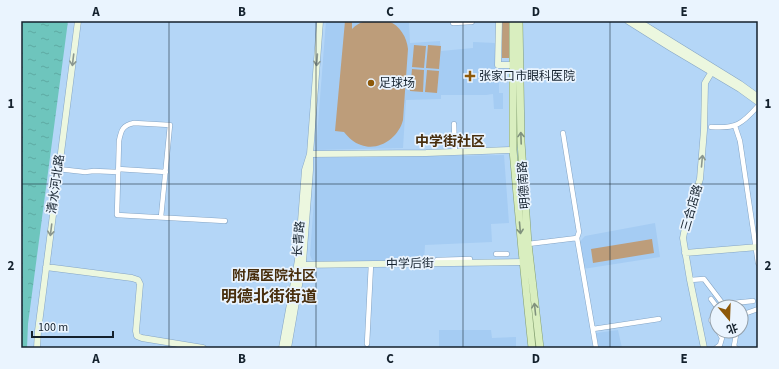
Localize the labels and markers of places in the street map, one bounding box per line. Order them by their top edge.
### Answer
place label: 张家口市眼科医院 [479,68,575,85]
marker: 张家口市眼科医院 [464,70,476,82]
place label: 足球场 [379,75,415,92]
marker: 足球场 [366,78,376,88]

